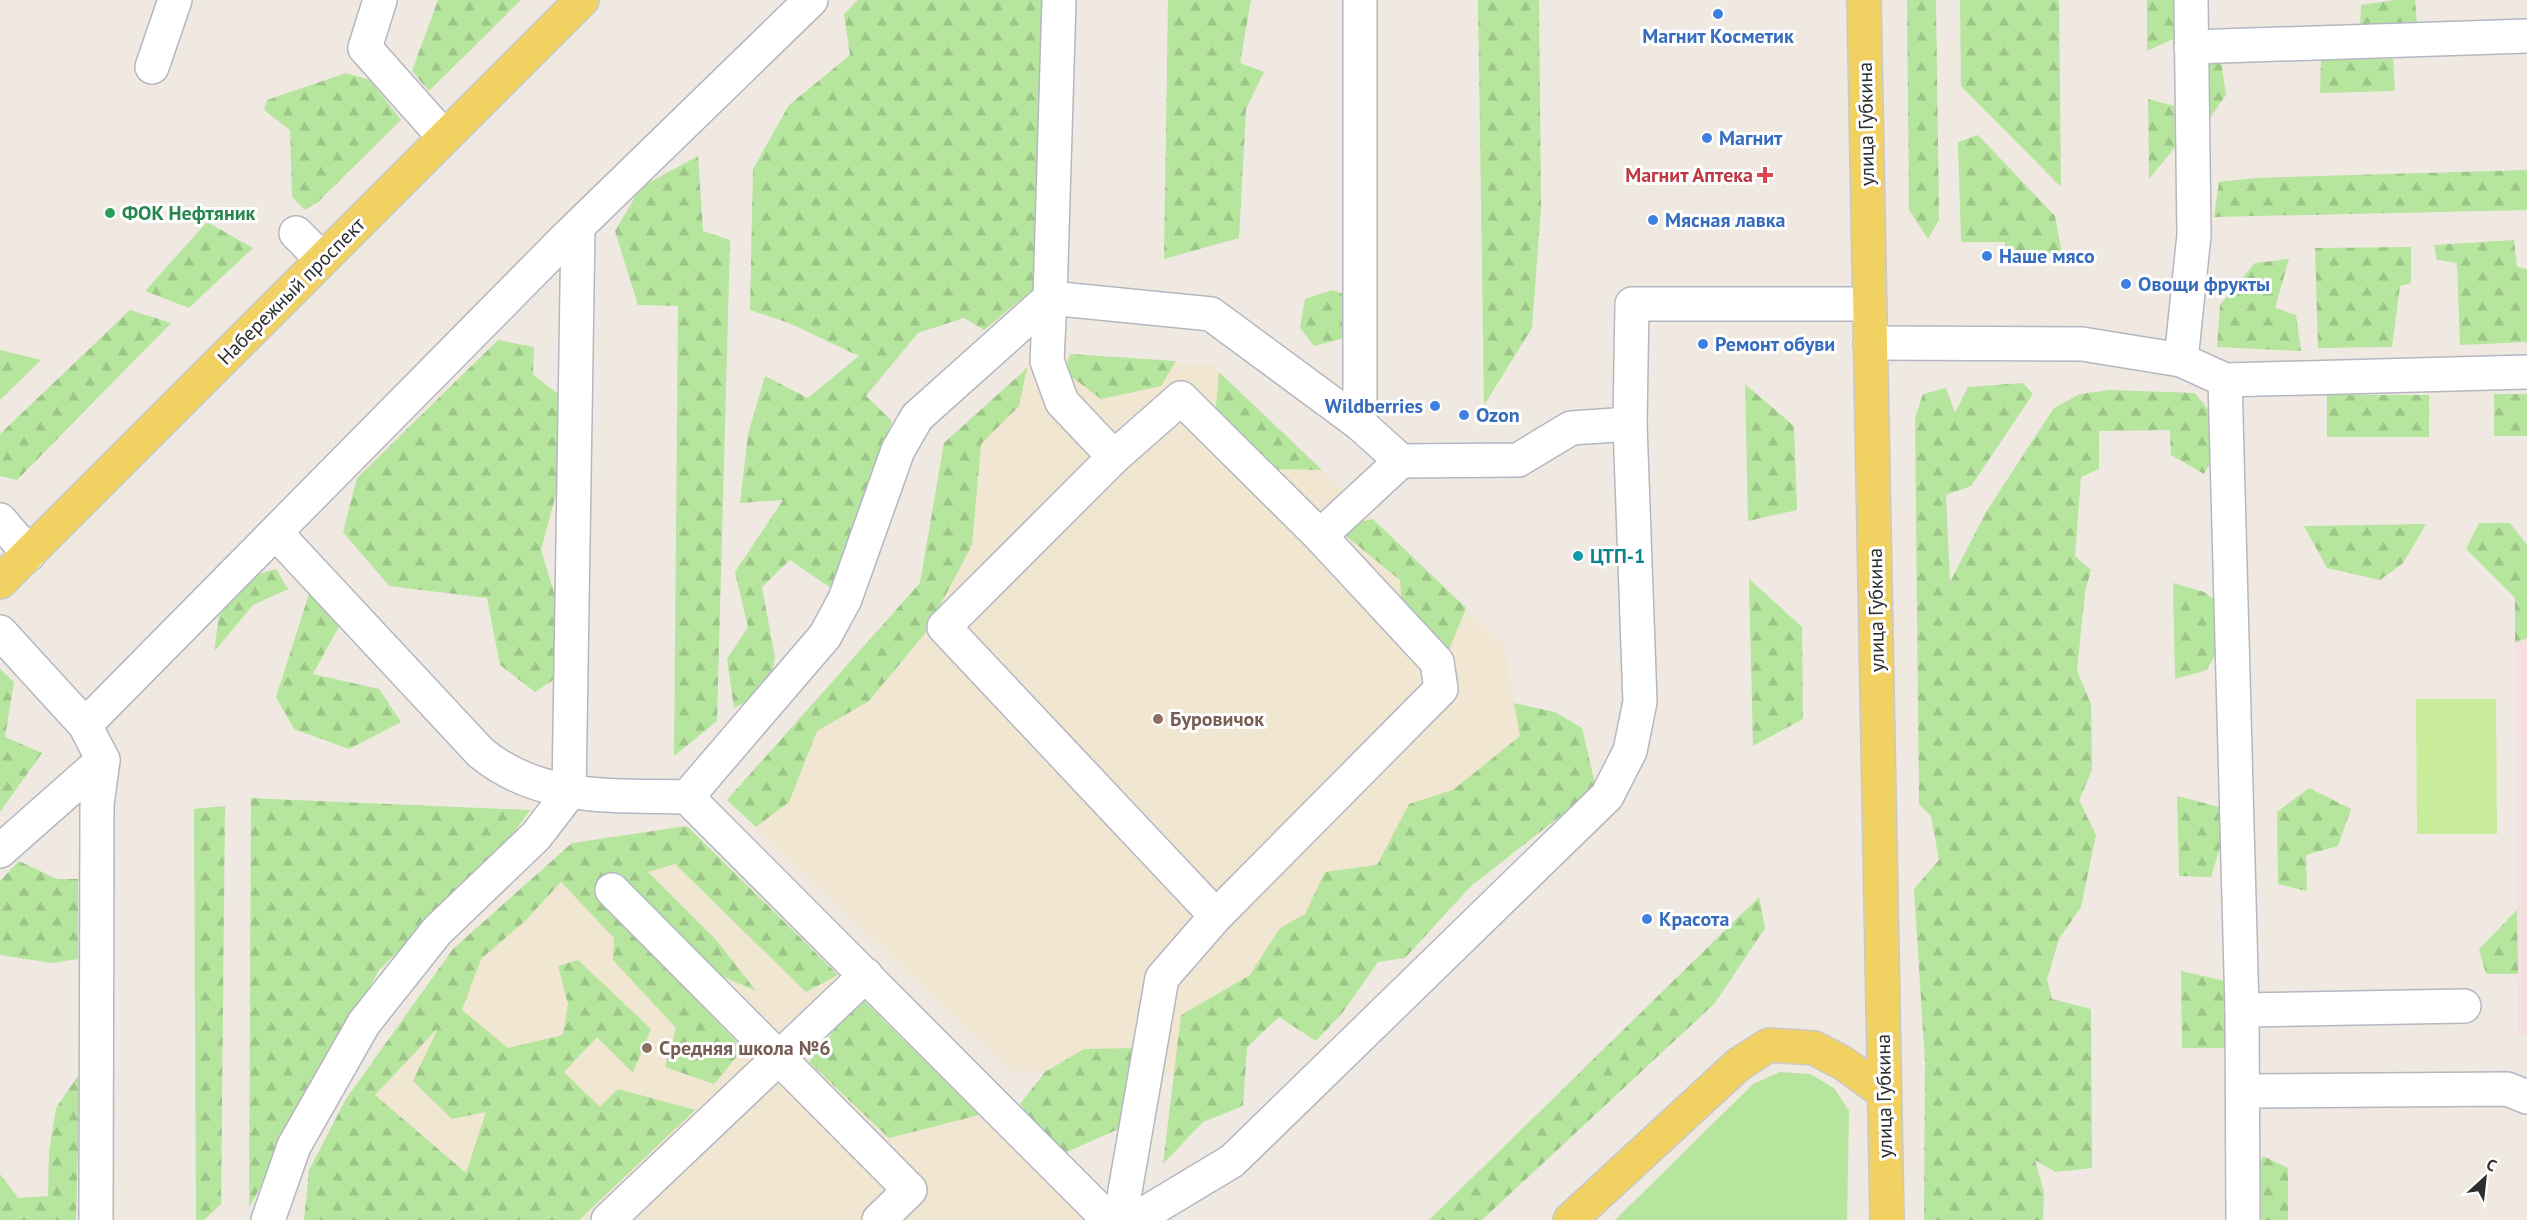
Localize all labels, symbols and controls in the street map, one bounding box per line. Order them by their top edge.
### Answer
marker: Магнит Косметик [1711,7,1725,21]
place label: Магнит Косметик [1642,23,1794,49]
street label: улица Губкина [1852,62,1880,186]
place label: Магнит [1719,125,1783,151]
marker: Магнит [1700,131,1714,145]
place label: Магнит Аптека [1625,162,1753,188]
marker: Магнит Аптека [1758,168,1772,182]
place label: ФОК Нефтяник [122,200,256,226]
marker: ФОК Нефтяник [103,206,117,220]
place label: Мясная лавка [1665,207,1786,233]
street label: Набережный проспект [212,212,370,370]
marker: Мясная лавка [1646,213,1660,227]
place label: Наше мясо [1999,243,2095,269]
marker: Наше мясо [1980,249,1994,263]
place label: Овощи фрукты [2138,271,2270,297]
marker: Овощи фрукты [2119,277,2133,291]
place label: Ремонт обуви [1715,331,1835,357]
marker: Ремонт обуви [1696,337,1710,351]
place label: Wildberries [1325,393,1423,419]
marker: Wildberries [1428,399,1442,413]
place label: Ozon [1476,402,1520,428]
marker: Ozon [1457,408,1471,422]
place label: ЦТП-1 [1590,543,1645,569]
street label: улица Губкина [1862,548,1890,672]
marker: ЦТП-1 [1571,549,1585,563]
place label: Буровичок [1170,706,1264,732]
marker: Буровичок [1151,712,1165,726]
place label: Красота [1659,906,1729,932]
marker: Красота [1640,912,1654,926]
street label: улица Губкина [1870,1034,1898,1158]
place label: Средняя школа №6 [659,1035,831,1061]
marker: Средняя школа №6 [640,1041,654,1055]
north arrow [2455,1148,2515,1208]
text: С [2483,1154,2500,1176]

